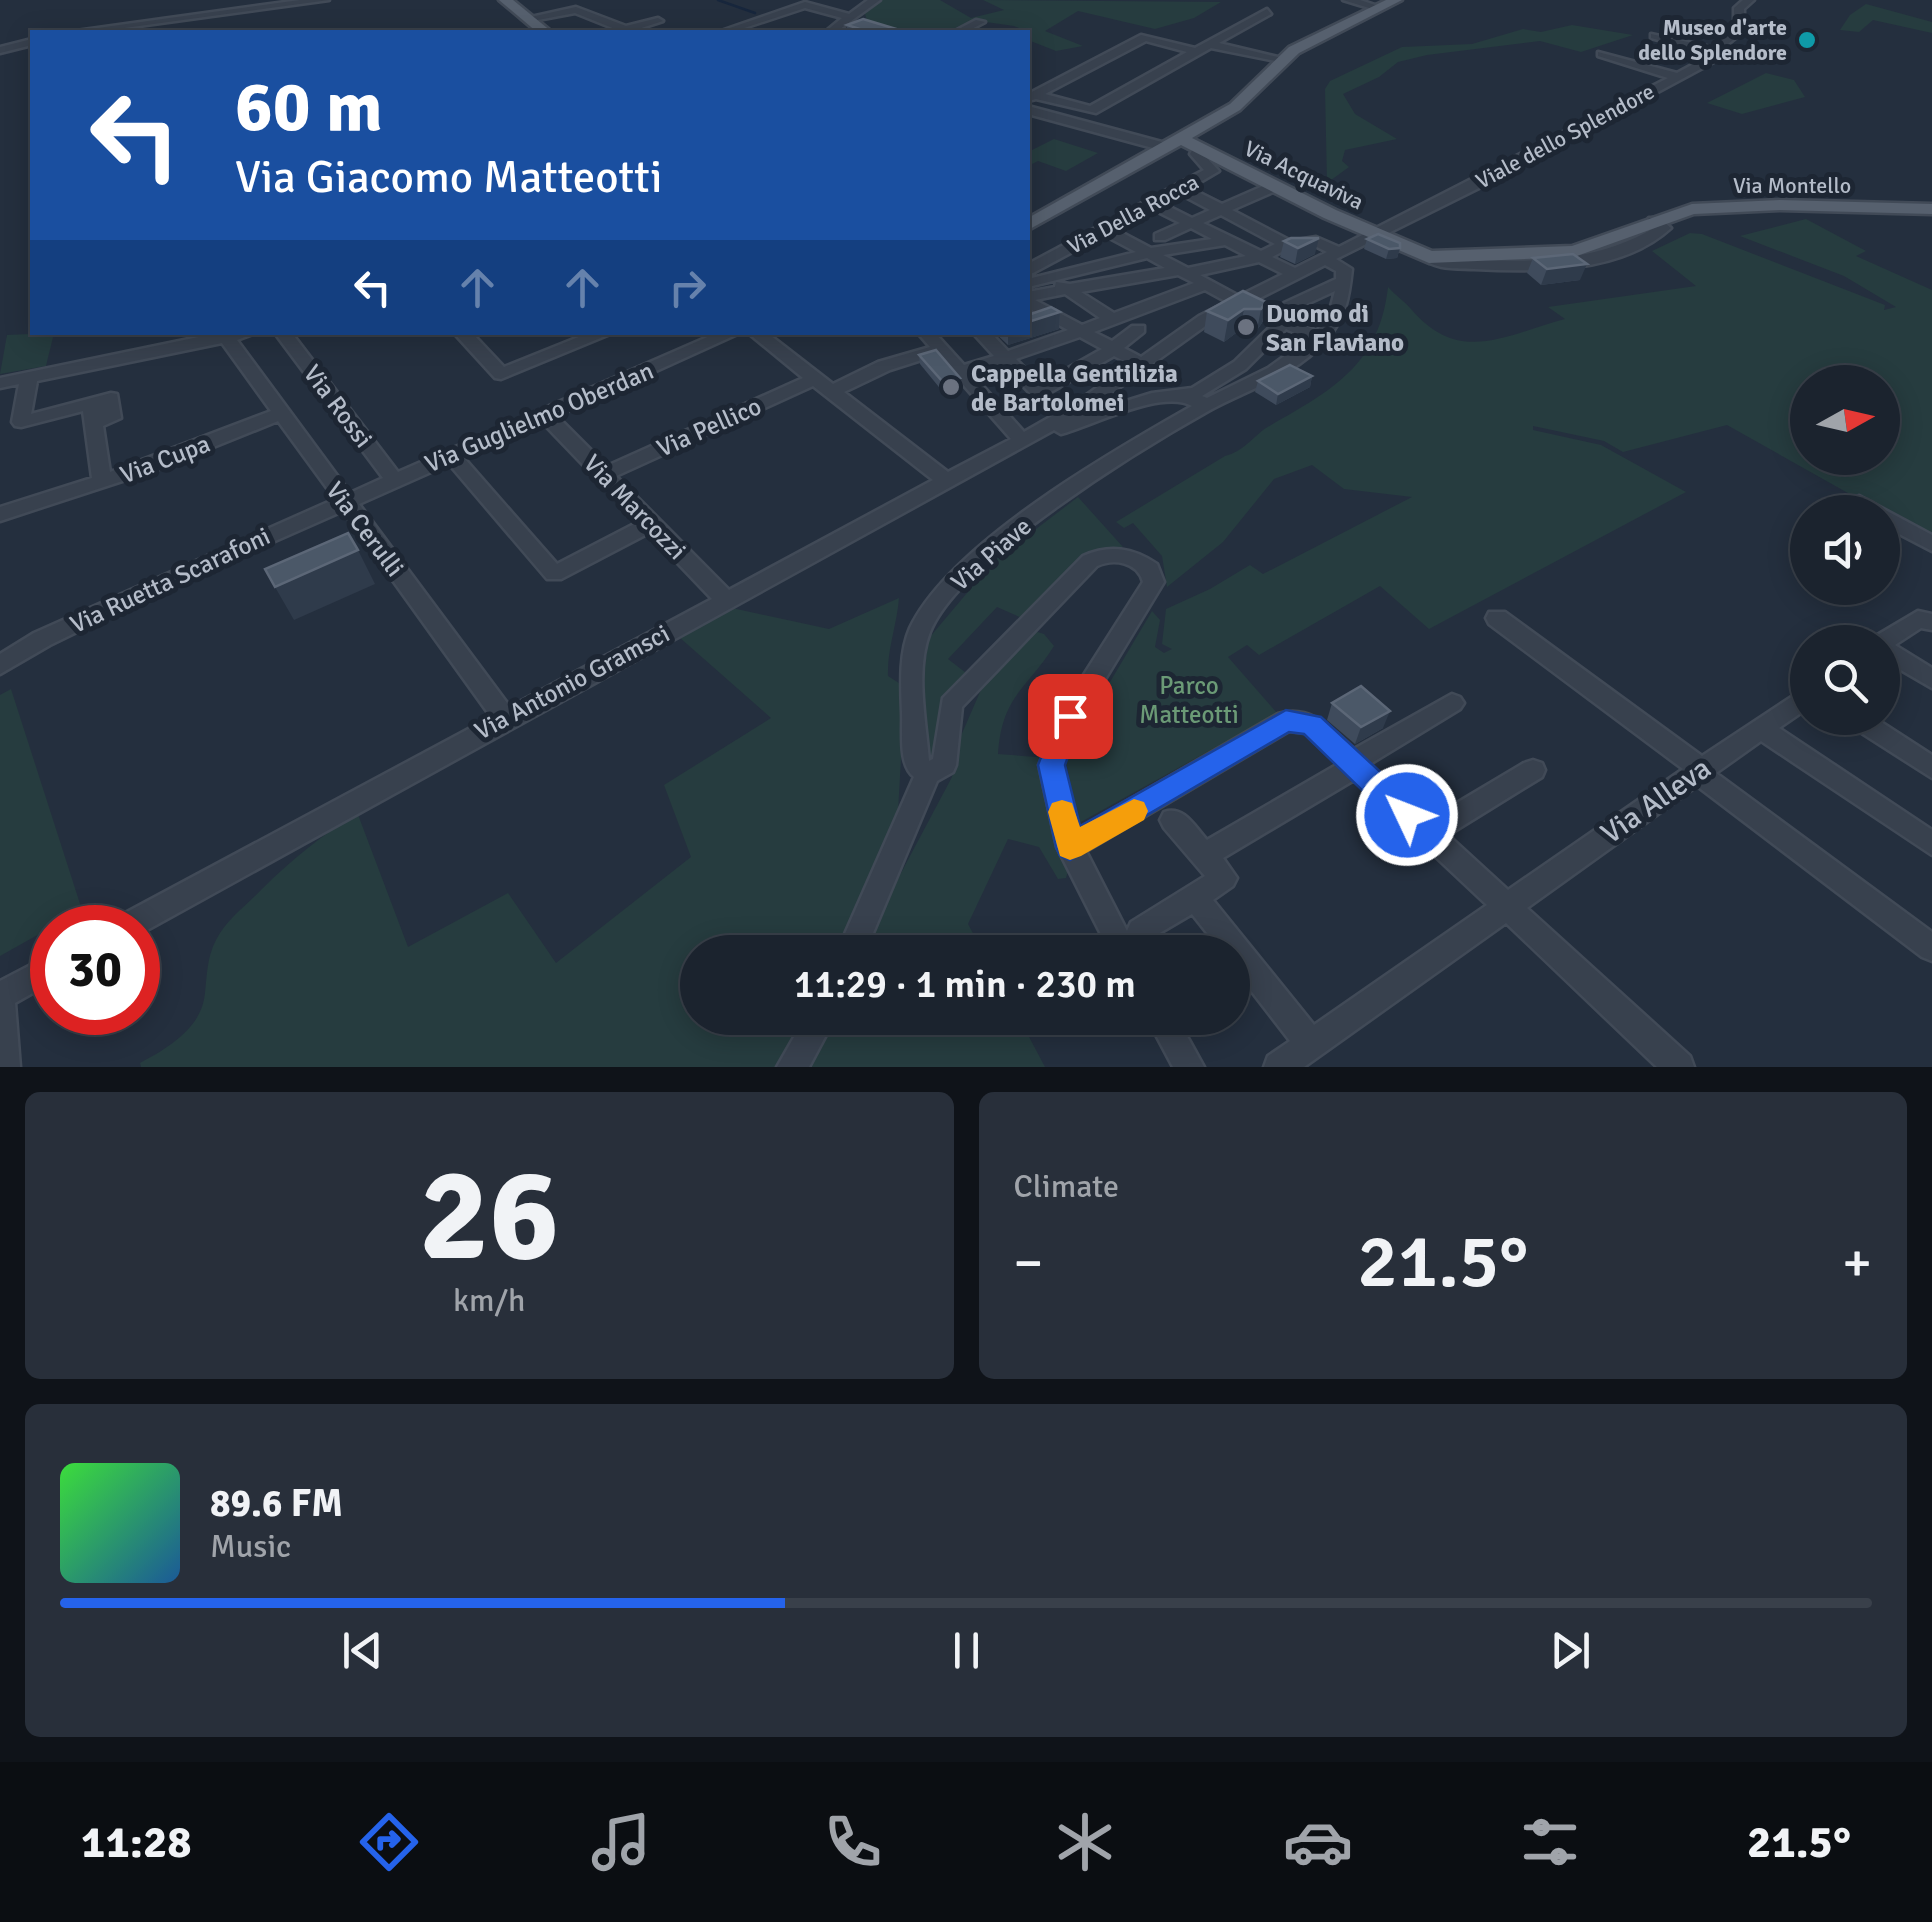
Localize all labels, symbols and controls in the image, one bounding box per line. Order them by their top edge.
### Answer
place label: Museo d'arte dello Splendore [1638,14,1787,66]
marker: Museo d'arte dello Splendore [1796,29,1818,51]
text: 60 m [235,64,383,150]
icon: left [70,70,200,200]
street label: Viale dello Splendore [1471,78,1659,194]
street label: Via Acquaviva [1240,135,1368,215]
text: Via Giacomo Matteotti [235,150,662,205]
street label: Via Della Rocca [1063,168,1203,260]
street label: Via Montello [1733,172,1851,199]
icon: left [345,260,400,315]
icon: ahead [450,260,505,315]
icon: ahead [555,260,610,315]
icon: right [660,260,715,315]
place label: Duomo di San Flaviano [1266,298,1404,358]
marker: Duomo di San Flaviano [1235,316,1257,338]
street label: Via Guglielmo Oberdan [420,355,658,479]
street label: Via Rossi [297,358,379,454]
place label: Cappella Gentilizia de Bartolomei [971,358,1178,418]
north arrow [1790,365,1900,475]
map controls [1790,365,1900,735]
marker: Cappella Gentilizia de Bartolomei [940,376,962,398]
street label: Via Pellico [652,390,766,464]
street label: Via Cupa [116,428,214,490]
street label: Via Marcozzi [577,448,693,566]
street label: Via Cerulli [319,475,411,583]
button: sound [1790,495,1900,605]
street label: Via Piave [945,511,1037,597]
street label: Via Ruetta Scarafoni [65,520,275,640]
street label: Via Antonio Gramsci [469,618,675,746]
button: search [1790,625,1900,735]
park label: Parco Matteotti [1139,670,1239,730]
pin [1028,674,1113,759]
icon: arrive [1043,689,1098,744]
street label: Via Alleva [1594,750,1718,852]
position arrow [1355,763,1459,867]
speed limit sign: 30 [30,905,160,1035]
text: 11:29 · 1 min · 230 m [794,961,1136,1008]
text: 26 [419,1136,559,1296]
text: Climate [1014,1167,1119,1206]
text: 21.5° [1357,1215,1528,1308]
text: − [1014,1229,1043,1297]
text: + [1842,1229,1872,1297]
text: km/h [453,1281,525,1320]
text: 89.6 FM [210,1480,343,1527]
text: Music [210,1527,291,1566]
icon: previous [335,1623,390,1678]
icon: pause [939,1623,994,1678]
icon: next [1543,1623,1598,1678]
icon: directions [354,1807,424,1877]
icon: music [586,1807,656,1877]
icon: phone [818,1807,888,1877]
icon: climate [1050,1807,1120,1877]
icon: car [1283,1807,1353,1877]
icon: filters [1515,1807,1585,1877]
text: 11:28 [81,1815,192,1870]
text: 21.5° [1747,1815,1851,1870]

